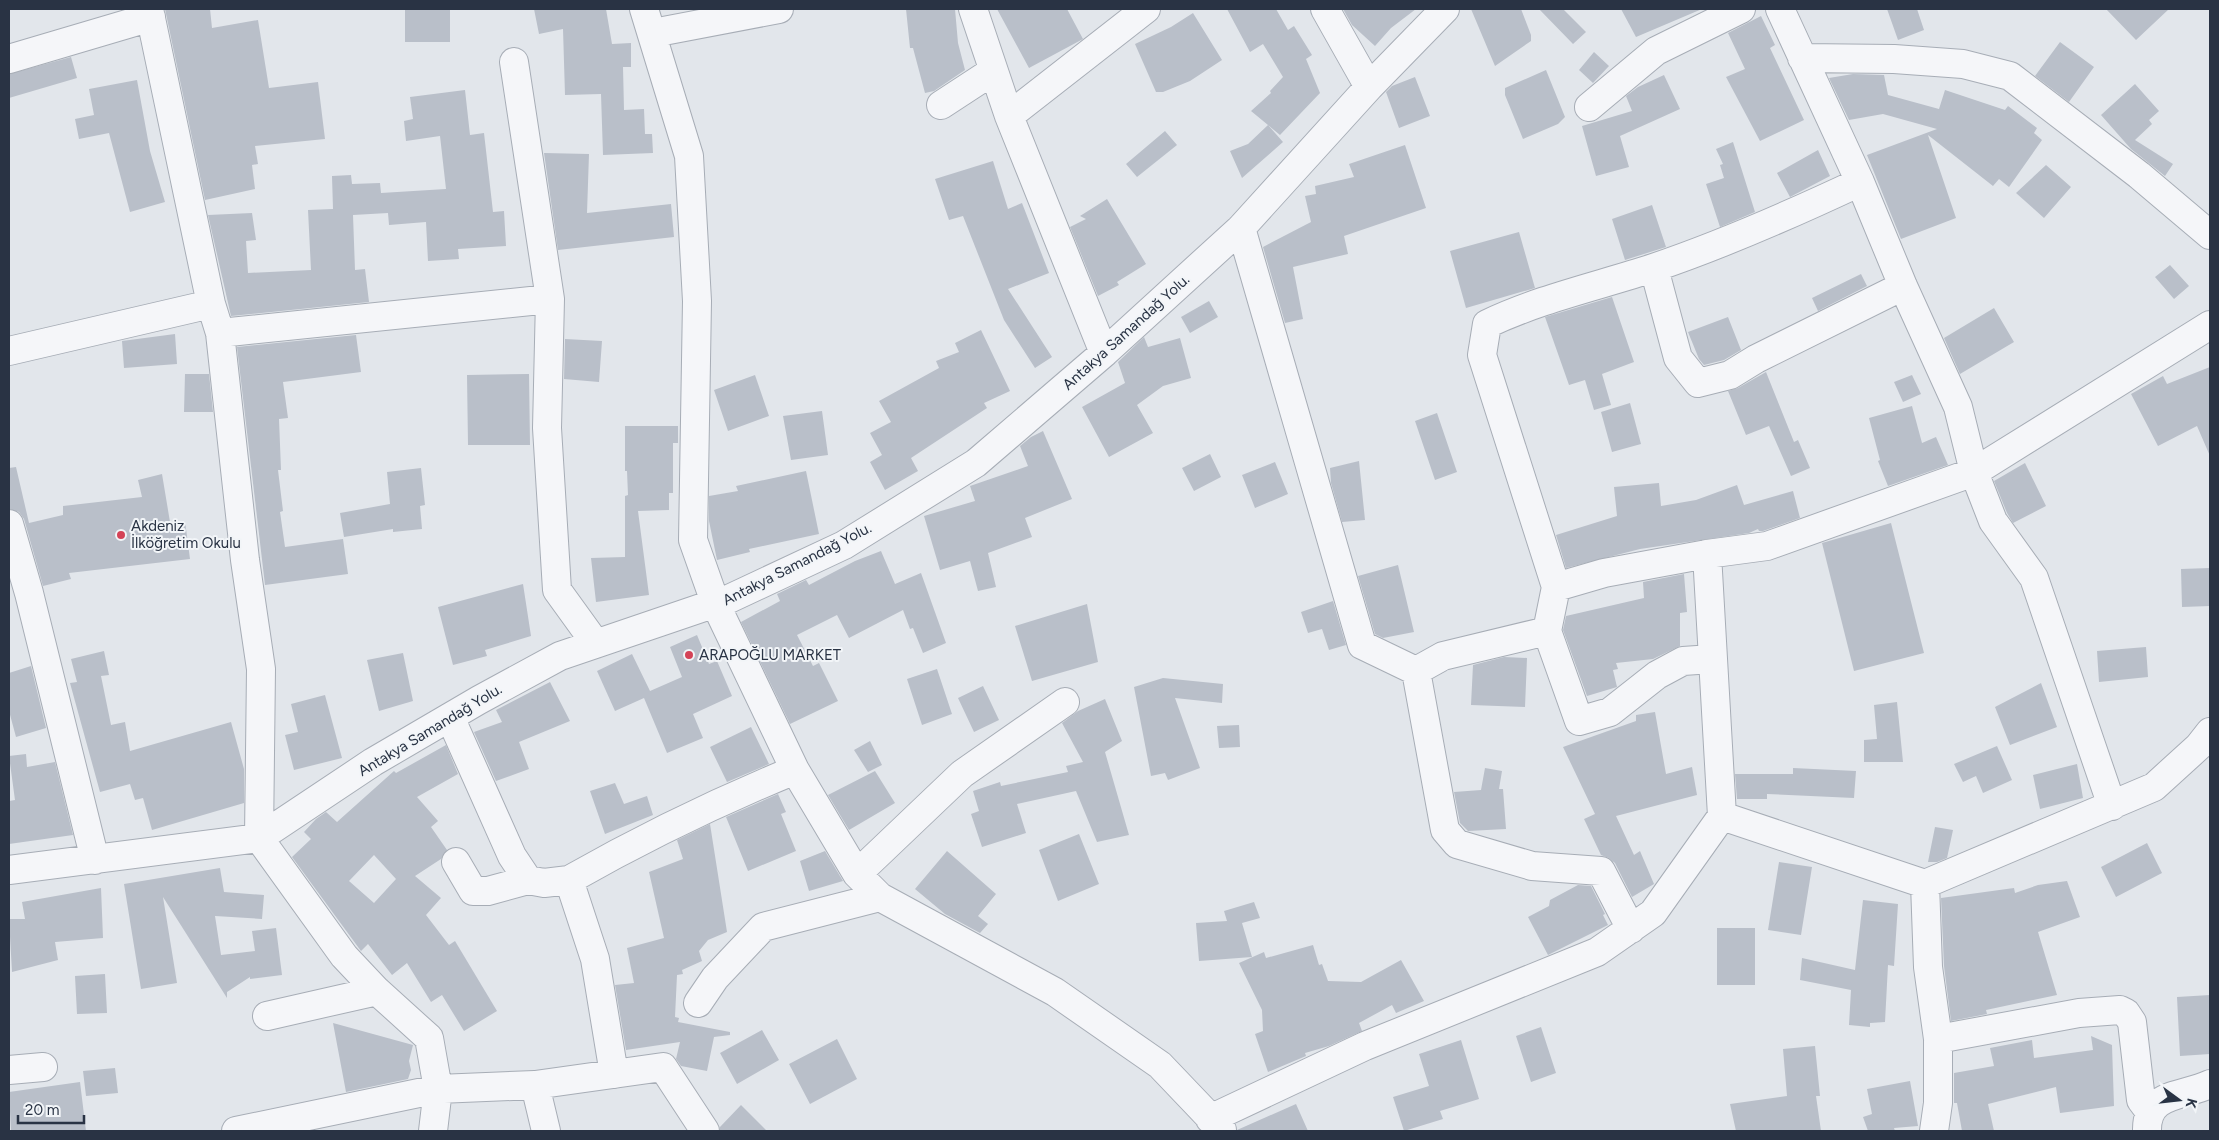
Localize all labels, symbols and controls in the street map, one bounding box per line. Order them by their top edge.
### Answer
street label: Antakya Samandağ Yolu. [1059,270,1193,394]
place label: Akdeniz İlköğretim Okulu [131,517,241,552]
street label: Antakya Samandağ Yolu. [720,519,874,609]
marker: Akdeniz İlköğretim Okulu [115,529,127,541]
place label: ARAPOĞLU MARKET [699,646,842,664]
marker: ARAPOĞLU MARKET [683,649,695,661]
street label: Antakya Samandağ Yolu. [355,680,505,780]
north arrow [2154,1075,2204,1125]
scale bar [18,1092,84,1124]
text: K [2181,1097,2200,1111]
text: 20 m [25,1101,59,1119]

